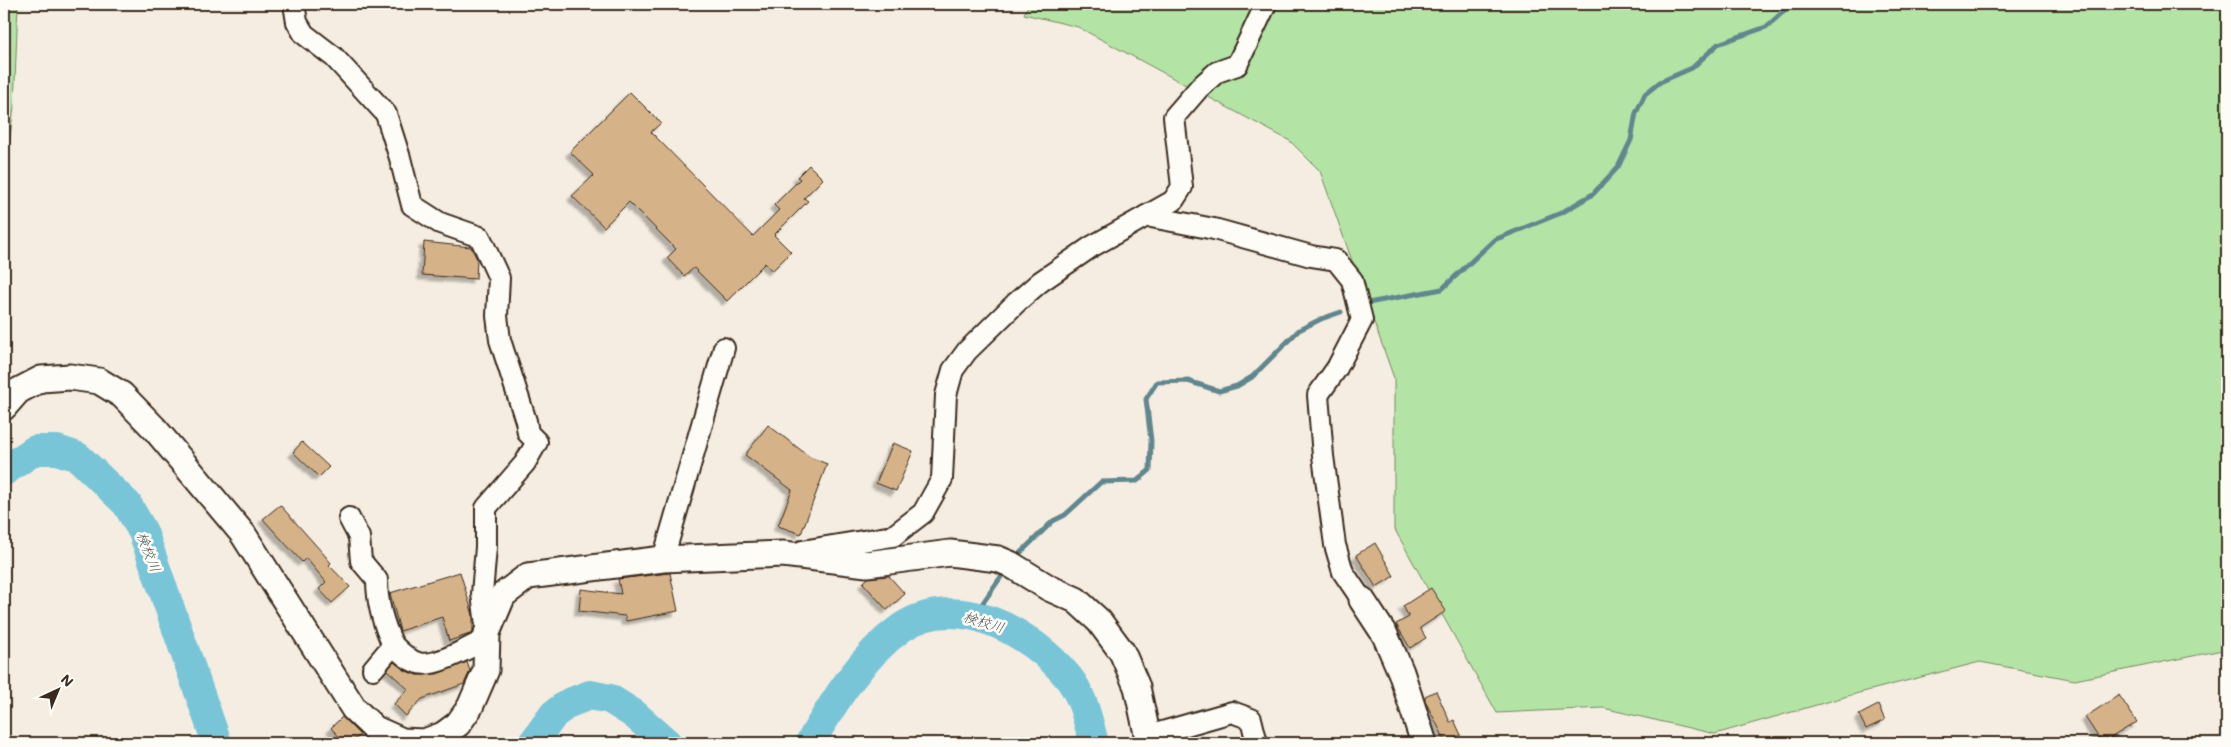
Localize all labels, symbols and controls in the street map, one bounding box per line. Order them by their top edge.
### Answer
water label: 検校川 [133,529,166,575]
water label: 検校川 [961,606,1007,637]
north arrow [32,664,82,714]
text: N [57,670,78,691]

